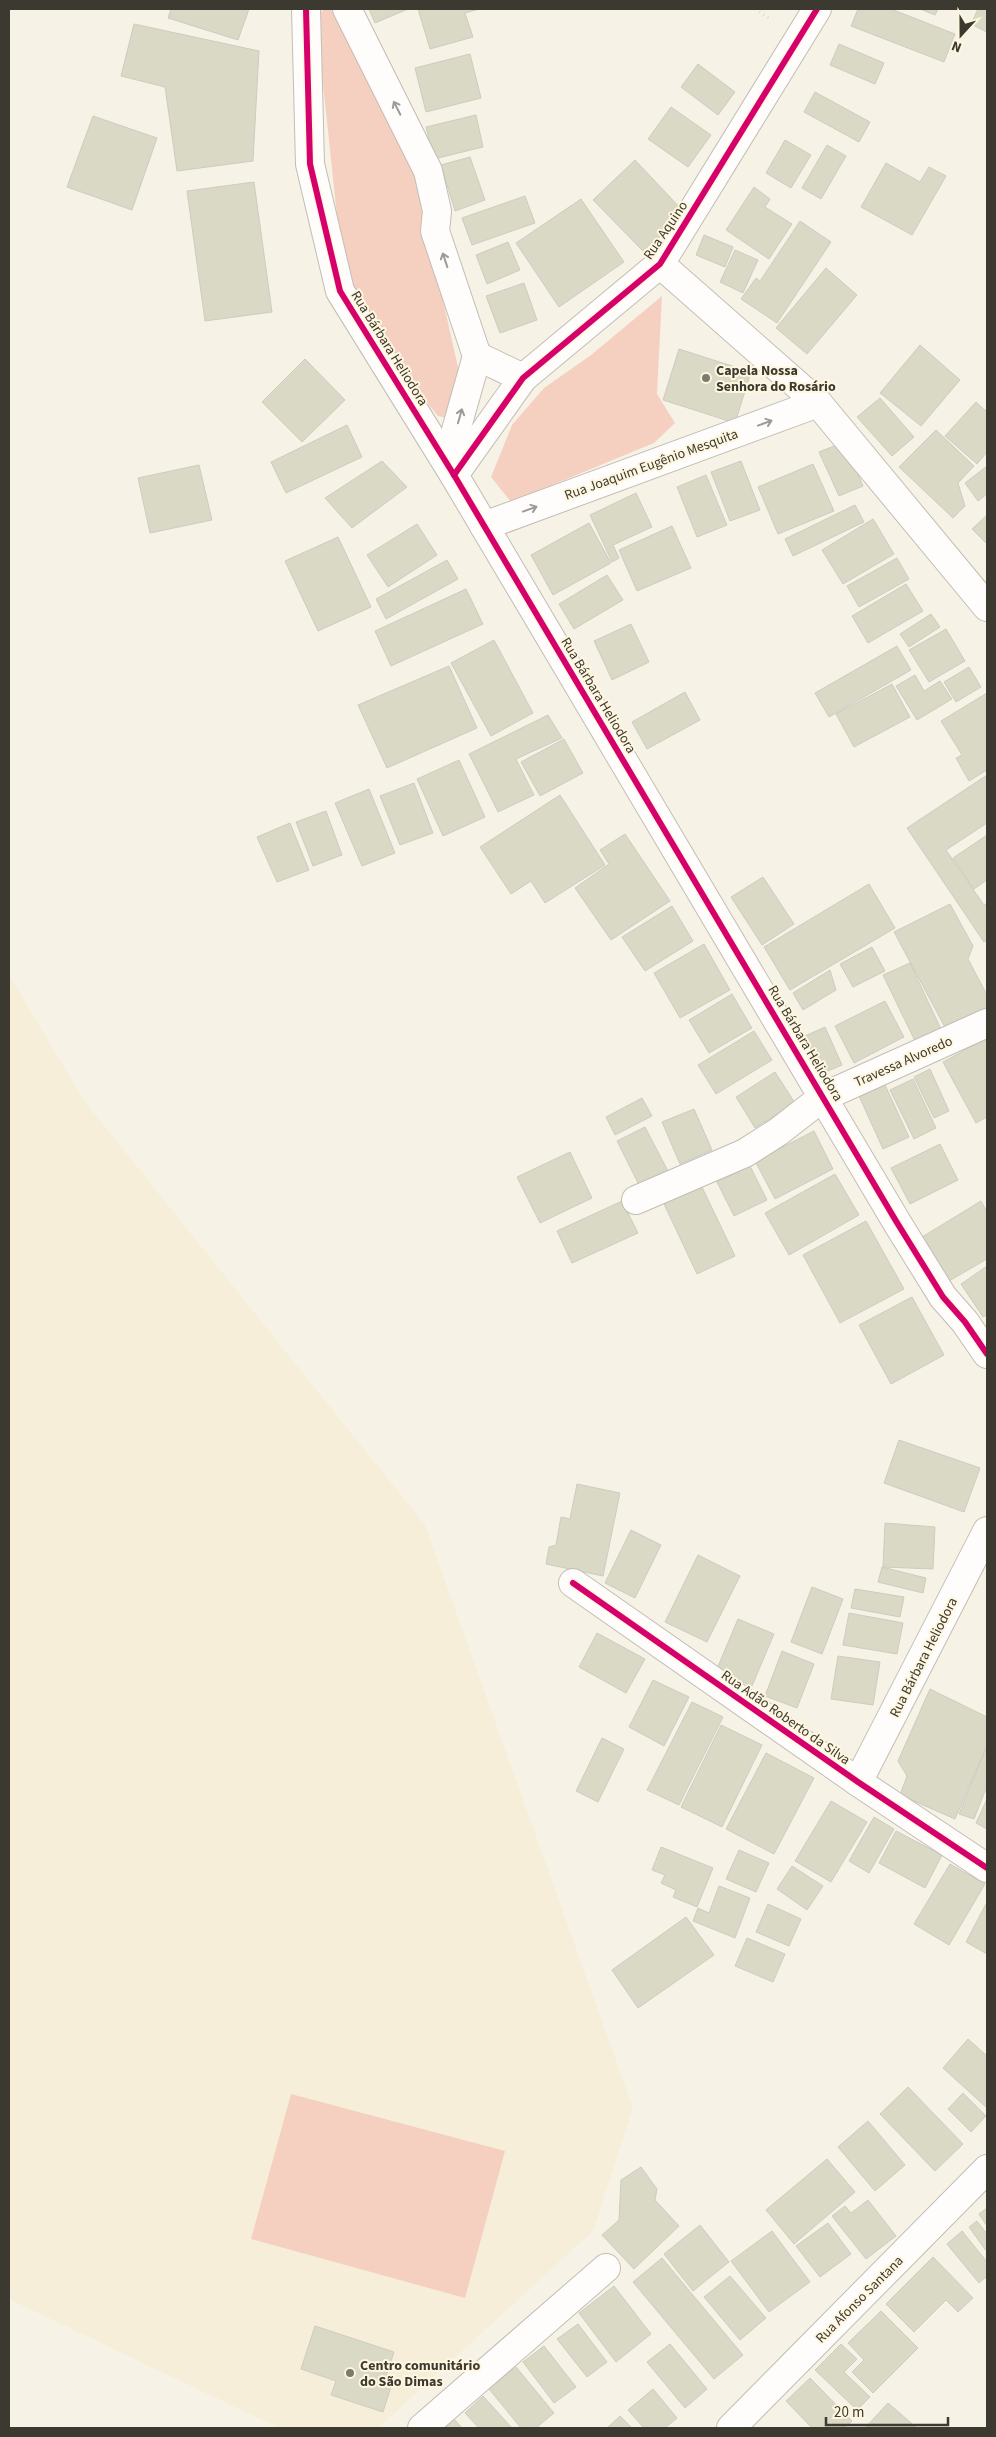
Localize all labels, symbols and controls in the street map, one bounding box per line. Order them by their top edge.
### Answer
north arrow [936,10,986,60]
text: N [949,35,965,57]
one-way arrow [392,101,401,116]
street label: Rua Aquino [639,197,693,264]
one-way arrow [440,253,449,269]
street label: Rua Bárbara Heliodora [346,287,433,410]
place label: Capela Nossa Senhora do Rosário [716,361,836,397]
marker: Capela Nossa Senhora do Rosário [700,372,712,384]
one-way arrow [455,408,465,424]
one-way arrow [757,418,772,427]
street label: Rua Joaquim Eugênio Mesquita [562,424,741,506]
one-way arrow [522,504,537,513]
street label: Rua Bárbara Heliodora [556,634,641,757]
street label: Rua Bárbara Heliodora [763,982,848,1105]
street label: Travessa Alvoredo [851,1031,956,1093]
street label: Rua Bárbara Heliodora [885,1594,963,1721]
street label: Rua Adão Roberto da Silva [717,1666,854,1770]
street label: Rua Afonso Santana [811,2251,908,2348]
place label: Centro comunitário do São Dimas [360,2356,480,2392]
marker: Centro comunitário do São Dimas [344,2367,356,2379]
scale bar [826,2394,948,2426]
text: 20 m [834,2402,864,2423]

